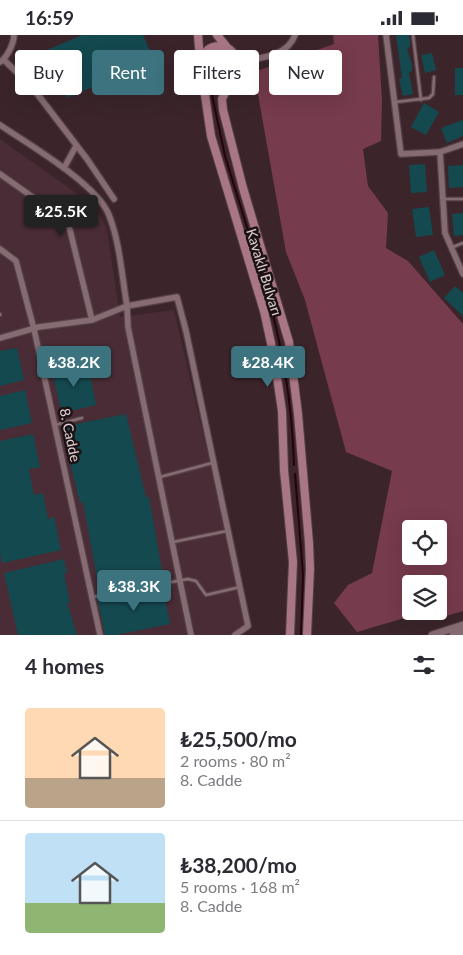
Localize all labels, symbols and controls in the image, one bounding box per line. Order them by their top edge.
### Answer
text: 16:59 [25,6,74,29]
chip: Buy [15,50,82,95]
chip: Rent [92,50,164,95]
chip: Filters [174,50,259,95]
chip: New [269,50,342,95]
pin: ₺25.5K [20,195,102,237]
text: ₺25.5K [35,201,87,220]
street label: Kavaklı Bulvarı [243,226,286,317]
pin: ₺38.2K [33,345,115,388]
pin: ₺28.4K [227,345,309,388]
text: ₺38.2K [48,352,100,371]
text: ₺28.4K [242,352,294,371]
street label: 8. Cadde [57,407,84,463]
map controls [402,520,447,620]
button: locate [402,520,447,565]
pin: ₺38.3K [93,569,175,612]
button: layers [402,575,447,620]
text: ₺38.3K [108,576,160,595]
icon: filters [410,651,438,679]
text: 4 homes [25,653,104,678]
text: ₺25,500/mo [180,726,297,751]
icon: home [65,728,125,788]
text: 2 rooms · 80 m² [180,751,291,770]
text: 8. Cadde [180,770,242,789]
text: ₺38,200/mo [180,852,297,877]
icon: home [65,853,125,913]
text: 5 rooms · 168 m² [180,877,300,896]
text: 8. Cadde [180,896,242,915]

